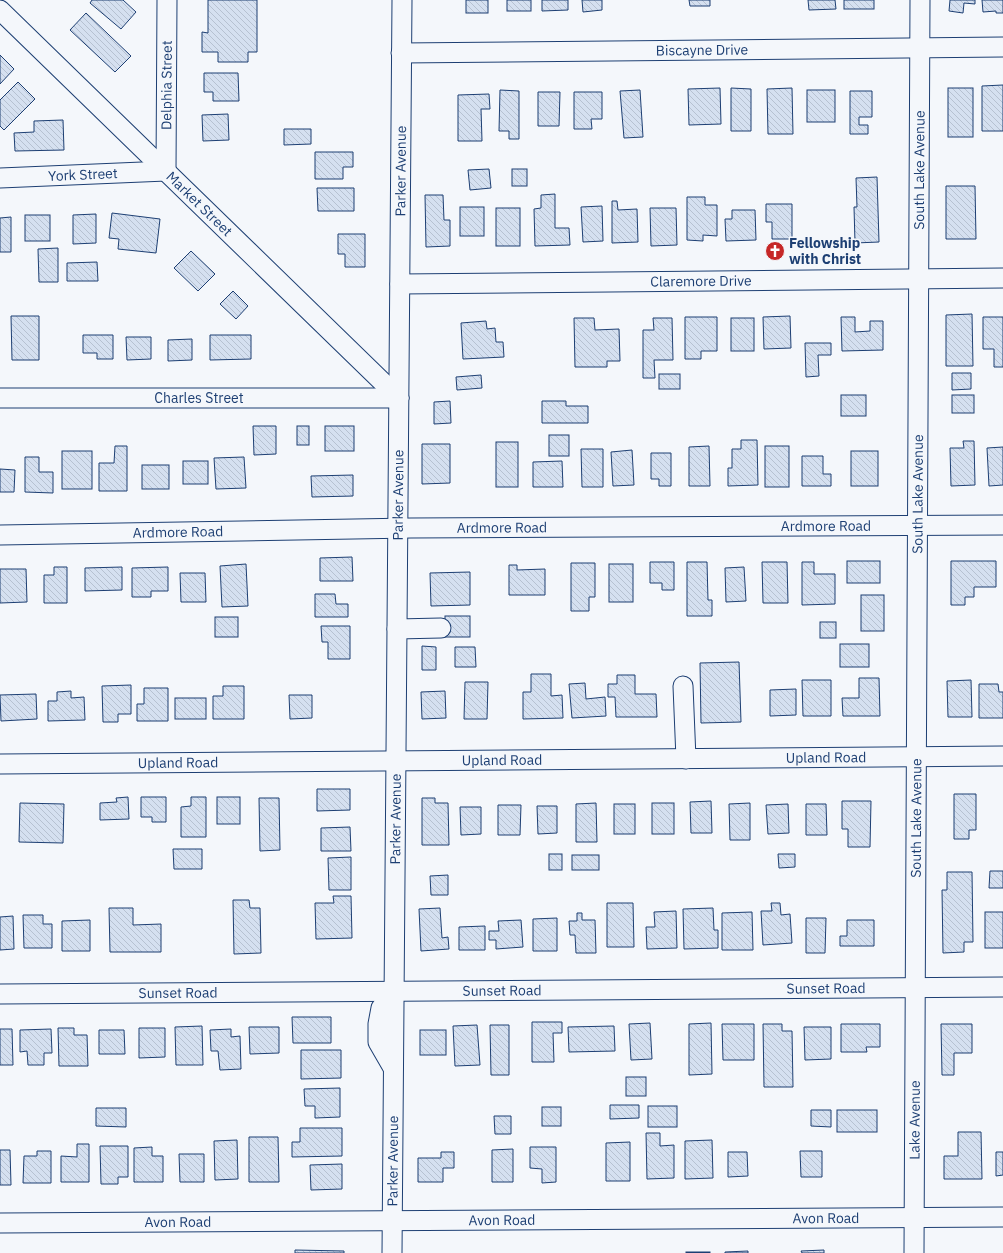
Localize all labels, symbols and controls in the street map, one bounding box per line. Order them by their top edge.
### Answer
street label: Delphia Street [157,40,176,130]
street label: Biscayne Drive [656,41,749,59]
street label: South Lake Avenue [910,110,928,230]
street label: Parker Avenue [391,125,410,217]
street label: York Street [48,164,118,185]
street label: Market Street [162,168,236,240]
place label: Fellowship with Christ [789,234,861,268]
church icon: Fellowship with Christ [764,240,786,262]
street label: Claremore Drive [650,271,752,291]
street label: Charles Street [154,389,244,407]
street label: South Lake Avenue [908,434,927,554]
street label: Parker Avenue [389,449,407,541]
street label: Ardmore Road [781,517,871,535]
street label: Ardmore Road [457,518,547,537]
street label: Ardmore Road [133,522,223,542]
street label: Upland Road [786,748,866,767]
street label: Upland Road [462,751,542,769]
street label: Upland Road [138,753,218,772]
street label: South Lake Avenue [907,758,925,878]
street label: Parker Avenue [386,773,405,865]
street label: Sunset Road [786,979,866,998]
street label: Sunset Road [462,981,542,1000]
street label: Sunset Road [138,983,218,1002]
street label: Lake Avenue [905,1080,924,1160]
street label: Parker Avenue [383,1115,402,1207]
street label: Avon Road [793,1209,859,1227]
street label: Avon Road [469,1211,535,1229]
street label: Avon Road [145,1213,211,1231]

